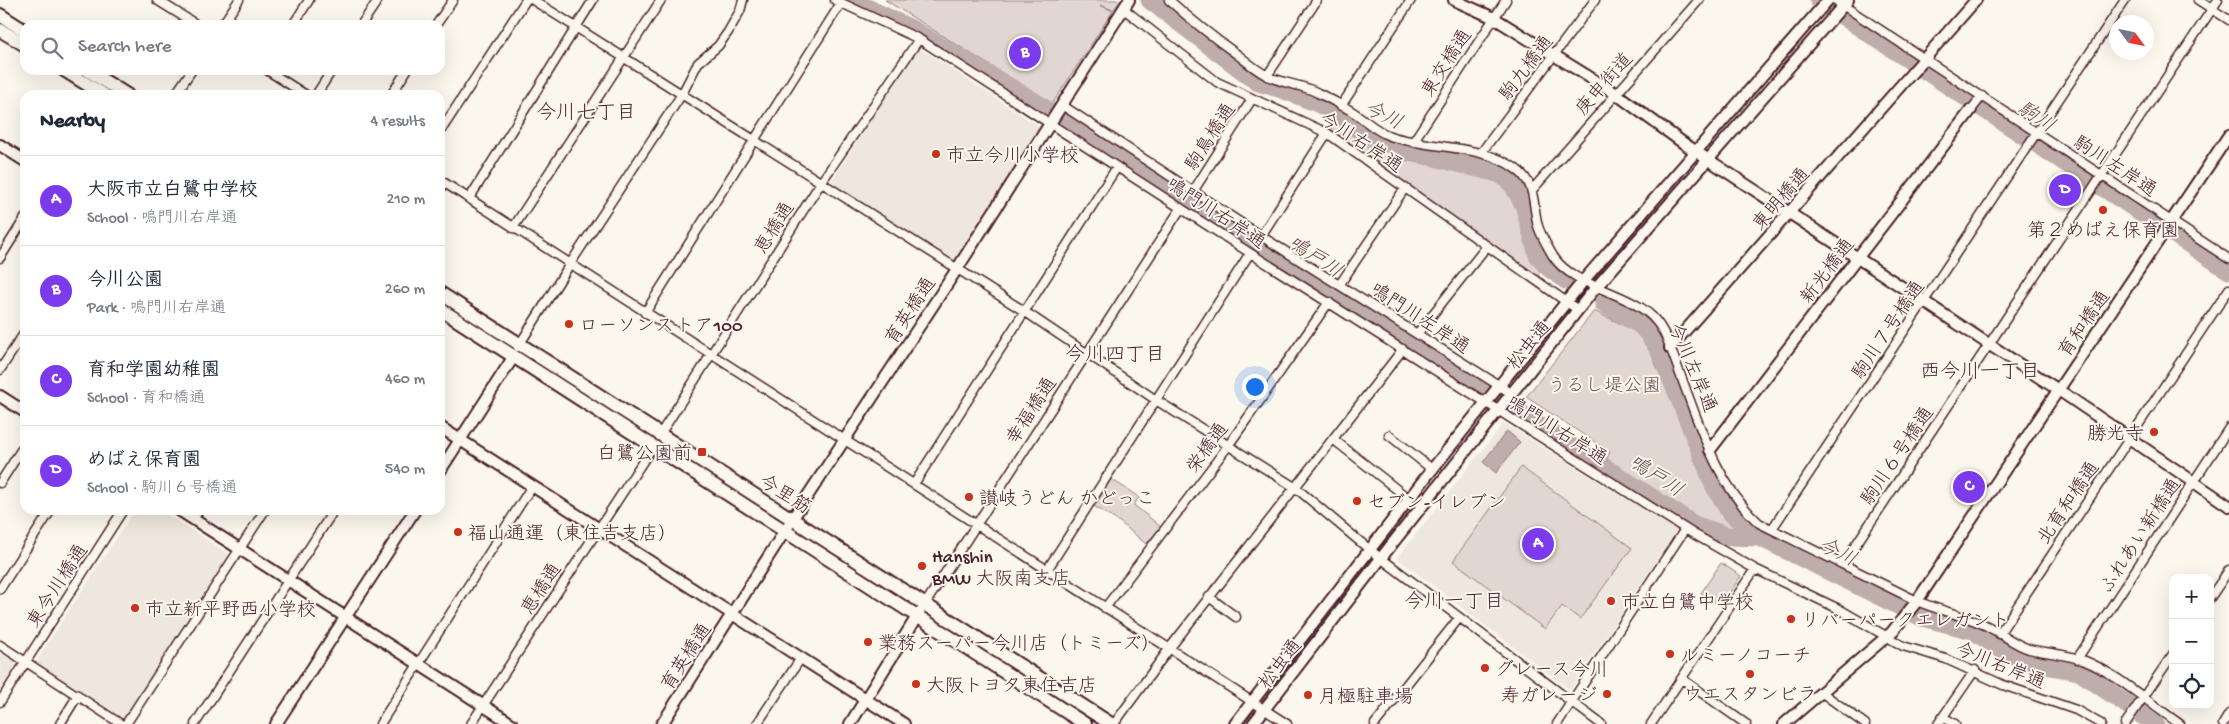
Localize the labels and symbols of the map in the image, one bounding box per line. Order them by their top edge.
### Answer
north arrow [2109,15,2154,60]
street label: 東交橋通 [1417,25,1478,102]
street label: 駒九橋通 [1495,31,1560,106]
pin: B [1009,34,1041,72]
street label: 庚申街道 [1571,48,1639,122]
water label: 今川 [1359,96,1406,136]
water label: 駒川 [2012,98,2059,139]
street label: 駒鳥橋通 [1181,99,1242,176]
district label: 今川七丁目 [536,101,636,126]
street label: 今川右岸通 [1314,108,1407,179]
street label: 駒川左岸通 [2068,132,2161,203]
place label: 市立今川小学校 [946,145,1079,169]
marker: 市立今川小学校 [930,148,942,160]
street label: 東明橋通 [1748,163,1816,237]
pin: D [2049,171,2081,209]
street label: 鳴門川右岸通 [1161,173,1270,256]
street label: 恵橋通 [750,198,801,259]
marker: 第２めばえ保育園 [2097,204,2109,216]
place label: 第２めばえ保育園 [2027,220,2179,244]
water label: 鳴戸川 [1283,231,1347,285]
street label: 新光橋通 [1797,235,1861,309]
street label: 育英橋通 [881,273,942,350]
street label: 駒川７号橋通 [1848,277,1931,385]
street label: 鳴門川左岸通 [1365,278,1474,361]
street label: 育和橋通 [2054,286,2117,363]
place label: ローソンストア100 [579,316,743,339]
street label: 松虫通 [1503,316,1558,376]
marker: ローソンストア100 [563,318,575,330]
street label: 今川左岸通 [1662,320,1721,417]
district label: 今川四丁目 [1065,343,1165,368]
district label: 西今川一丁目 [1920,360,2040,385]
street label: 幸福橋通 [1002,373,1063,450]
your location [1242,374,1268,400]
park label: うるし堤公園 [1547,376,1661,399]
street label: 鳴門川右岸通 [1502,391,1611,472]
street label: 駒川６号橋通 [1857,403,1940,511]
street label: 栄橋通 [1183,419,1235,479]
place label: 勝光寺 [2087,423,2144,447]
marker: 勝光寺 [2148,426,2160,438]
place label: 白鷺公園前 [597,443,692,467]
marker: 白鷺公園前 [696,446,708,458]
water label: 鳴戸川 [1624,450,1688,504]
street label: 北育和橋通 [2033,458,2106,550]
pin: C [1953,468,1985,506]
street label: 今里筋 [754,470,815,521]
street label: ふれあい新橋通 [2096,475,2188,599]
place label: 讃岐うどん かどっこ [979,489,1155,512]
marker: 讃岐うどん かどっこ [963,491,975,503]
place label: セブン-イレブン [1367,493,1506,516]
marker: セブン-イレブン [1351,495,1363,507]
place label: 福山通運（東住吉支店） [468,523,677,547]
pin: A [1522,525,1554,563]
marker: 福山通運（東住吉支店） [452,526,464,538]
water label: 今川 [1813,533,1860,573]
street label: 東今川橋通 [23,540,94,633]
place label: Hanshin BMW 大阪南支店 [931,547,1071,592]
street label: 恵橋通 [517,559,568,620]
marker: Hanshin BMW 大阪南支店 [916,560,928,572]
district label: 今川一丁目 [1404,590,1504,615]
place label: 市立白鷺中学校 [1621,592,1754,616]
marker: 市立白鷺中学校 [1605,595,1617,607]
place label: 市立新平野西小学校 [145,599,316,623]
marker: 市立新平野西小学校 [129,602,141,614]
place label: リバーパークエレガント [1801,611,2010,634]
marker: リバーパークエレガント [1785,613,1797,625]
street label: 育英橋通 [657,619,718,696]
place label: 業務スーパー今川店（トミーズ） [878,633,1160,657]
street label: 松虫通 [1254,635,1308,695]
marker: 業務スーパー今川店（トミーズ） [862,636,874,648]
street label: 今川右岸通 [1951,638,2048,696]
place label: ルミーノコーチ [1680,646,1811,669]
marker: ルミーノコーチ [1664,648,1676,660]
place label: グレース今川 [1495,659,1609,683]
marker: グレース今川 [1479,662,1491,674]
marker: ウエスタンビラ [1744,668,1756,680]
place label: 大阪トヨタ東住吉店 [926,675,1097,699]
marker: 大阪トヨタ東住吉店 [910,678,922,690]
place label: 寿ガレージ [1501,685,1597,709]
place label: ウエスタンビラ [1683,685,1817,708]
place label: 月極駐車場 [1318,686,1413,710]
marker: 寿ガレージ [1601,688,1613,700]
marker: 月極駐車場 [1302,689,1314,701]

